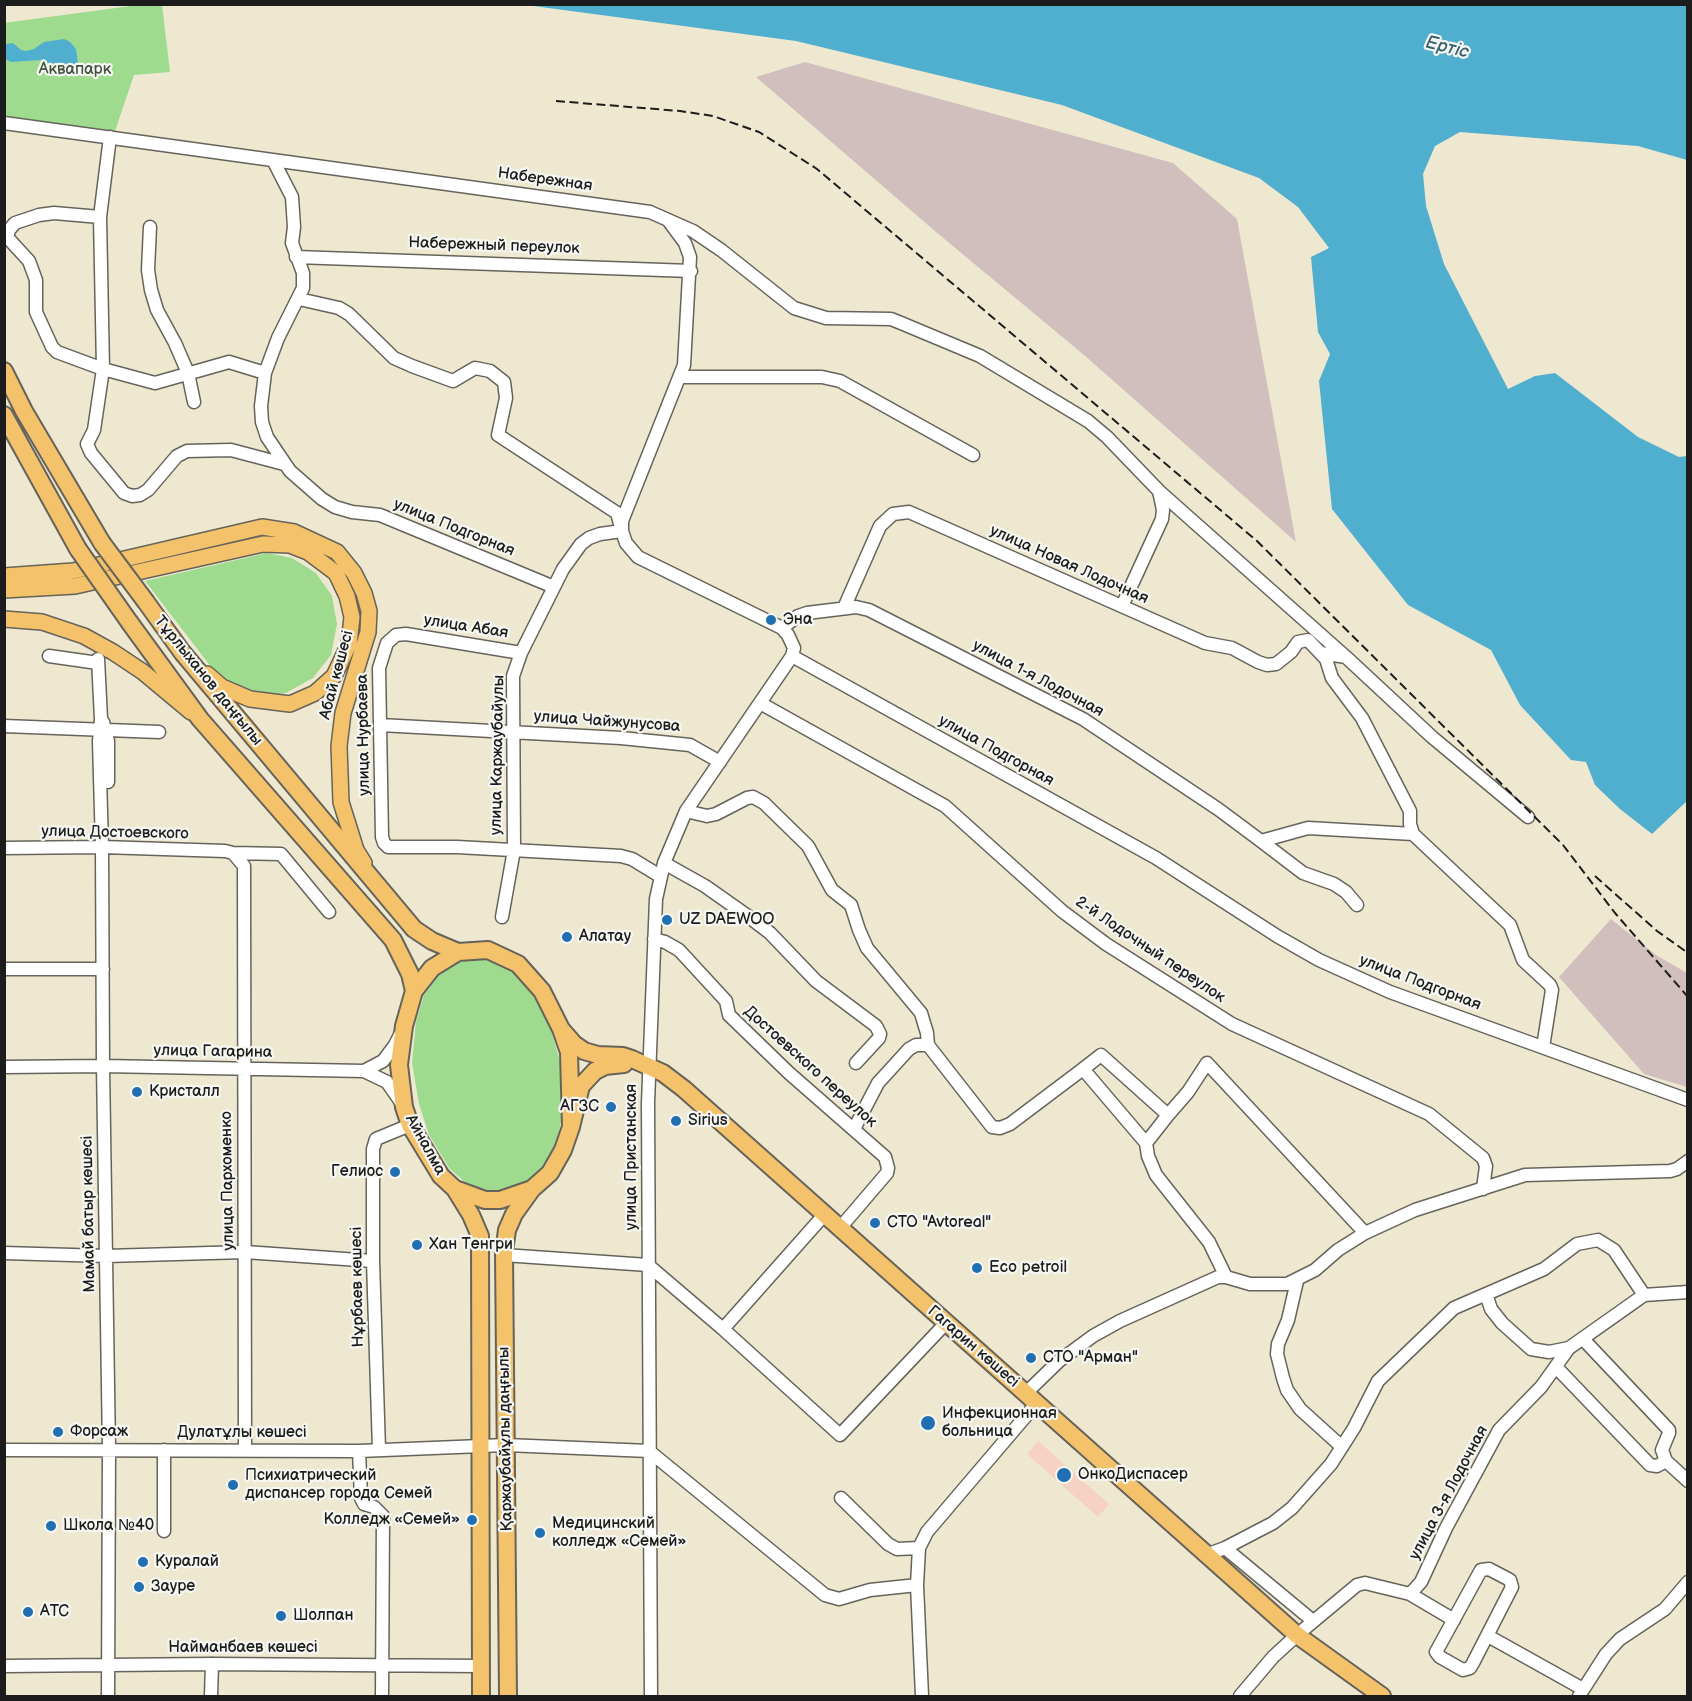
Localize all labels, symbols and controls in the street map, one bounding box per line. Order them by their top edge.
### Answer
water label: Ертіс [1423,32,1471,64]
park label: Аквапарк [39,60,111,80]
street label: Набережная [496,164,594,196]
street label: Набережный переулок [408,233,580,259]
street label: улица Подгорная [391,495,517,561]
street label: улица Новая Лодочная [987,521,1151,609]
place label: Эна [783,610,812,630]
street label: улица Абая [422,611,510,643]
street label: Тұрлыханов даңғылы [150,612,266,750]
marker: Эна [764,613,778,627]
street label: Абай көшесі [316,628,358,722]
street label: улица 1-я Лодочная [969,636,1107,722]
street label: улица Нурбаева [353,674,375,796]
street label: улица Каржаубайулы [487,675,509,835]
street label: улица Чайжунусова [533,707,681,737]
street label: улица Подгорная [935,711,1057,791]
street label: улица Достоевского [41,822,189,844]
street label: 2-й Лодочный переулок [1071,893,1229,1007]
place label: UZ DAEWOO [679,910,774,930]
marker: UZ DAEWOO [660,913,674,927]
place label: Алатау [579,927,631,947]
marker: Алатау [560,930,574,944]
street label: улица Подгорная [1356,951,1484,1015]
street label: Достоевского переулок [739,1002,881,1132]
street label: улица Гагарина [154,1041,272,1063]
place label: Кристалл [149,1082,220,1102]
street label: улица Пристанская [622,1084,642,1230]
marker: Кристалл [130,1085,144,1099]
place label: АГЗС [560,1097,599,1117]
marker: АГЗС [604,1100,618,1114]
street label: улица Пархоменко [217,1111,239,1251]
street label: Айналма [401,1111,449,1179]
place label: Sirius [688,1111,728,1131]
marker: Sirius [669,1114,683,1128]
street label: Мамай батыр көшесі [78,1135,100,1293]
place label: Гелиос [331,1162,383,1182]
marker: Гелиос [388,1165,402,1179]
place label: СТО "Avtoreal" [887,1213,991,1233]
marker: СТО "Avtoreal" [868,1216,882,1230]
street label: Нұрбаев көшесі [347,1227,369,1347]
place label: Хан Тенгри [429,1235,513,1255]
marker: Хан Тенгри [410,1238,424,1252]
place label: Eco petroil [989,1258,1067,1278]
marker: Eco petroil [970,1261,984,1275]
street label: Гагарин көшесі [923,1302,1023,1392]
street label: Қаржаубайұлы даңғылы [495,1347,517,1531]
place label: СТО "Арман" [1043,1348,1138,1368]
marker: СТО "Арман" [1024,1351,1038,1365]
place label: Инфекционная больница [942,1404,1057,1442]
marker: Инфекционная больница [919,1414,937,1432]
place label: Форсаж [70,1422,128,1442]
street label: Дулатұлы көшесі [177,1423,307,1443]
street label: улица 3-я Лодочная [1405,1423,1493,1563]
marker: Форсаж [51,1425,65,1439]
place label: ОнкоДиспасер [1078,1465,1188,1485]
place label: Психиатрический диспансер города Семей [245,1466,432,1504]
marker: ОнкоДиспасер [1055,1466,1073,1484]
marker: Психиатрический диспансер города Семей [226,1478,240,1492]
place label: Колледж «Семей» [324,1510,460,1530]
marker: Колледж «Семей» [465,1513,479,1527]
place label: Медицинский колледж «Семей» [552,1514,686,1552]
place label: Школа №40 [63,1516,154,1536]
marker: Школа №40 [44,1519,58,1533]
marker: Медицинский колледж «Семей» [533,1526,547,1540]
place label: Куралай [155,1552,219,1572]
marker: Куралай [136,1555,150,1569]
place label: Зауре [151,1577,195,1597]
marker: Зауре [132,1580,146,1594]
place label: АТС [40,1602,69,1622]
marker: АТС [21,1605,35,1619]
place label: Шолпан [293,1606,354,1626]
marker: Шолпан [274,1609,288,1623]
street label: Найманбаев көшесі [168,1638,318,1658]

